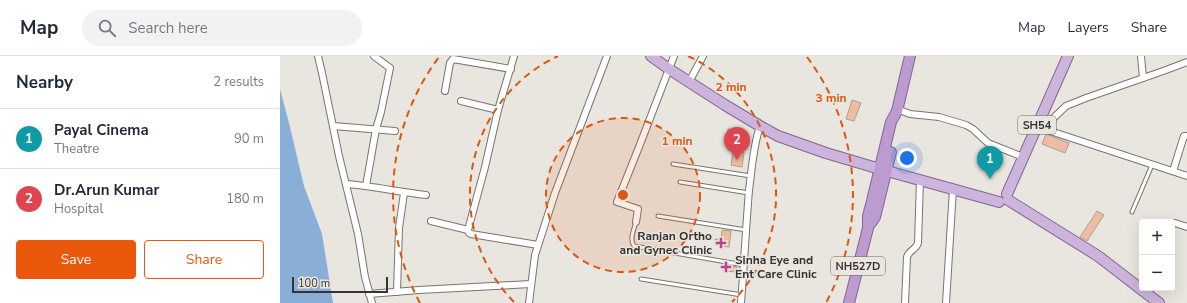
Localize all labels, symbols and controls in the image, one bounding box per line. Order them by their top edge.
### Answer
search box [82,10,362,46]
text: Map [20,15,58,41]
icon: search [96,17,118,39]
text: Search here [128,18,208,38]
text: Map [1018,18,1045,37]
text: Layers [1067,18,1109,37]
text: Share [1131,18,1167,37]
text: Nearby [16,71,73,94]
text: 2 results [213,73,264,91]
text: 2 min [715,79,747,95]
text: 3 min [815,90,847,106]
road number: SH54 [1018,116,1056,134]
text: Payal Cinema [54,120,149,140]
pin: 2 [724,127,750,160]
text: 1 [25,130,33,148]
text: 90 m [234,130,264,148]
text: 1 min [661,133,693,149]
text: Theatre [54,140,99,158]
pin: 1 [977,146,1003,179]
your location [897,148,917,168]
text: Dr.Arun Kumar [54,180,159,200]
centre of rings [616,188,630,202]
text: 2 [25,190,33,208]
text: 180 m [226,190,264,208]
text: Hospital [54,200,103,218]
map controls [1139,219,1175,291]
button: + [1139,219,1175,255]
place label: Ranjan Ortho and Gynec Clinic [620,228,712,258]
marker: Ranjan Ortho and Gynec Clinic [715,237,727,249]
button: Save [16,240,136,279]
button: Share [144,240,264,279]
place label: Sinha Eye and Ent Care Clinic [735,252,817,282]
button: − [1139,255,1175,291]
road number: NH527D [831,257,885,275]
marker: Sinha Eye and Ent Care Clinic [720,261,732,273]
scale bar [292,275,388,294]
text: 100 m [298,276,330,291]

